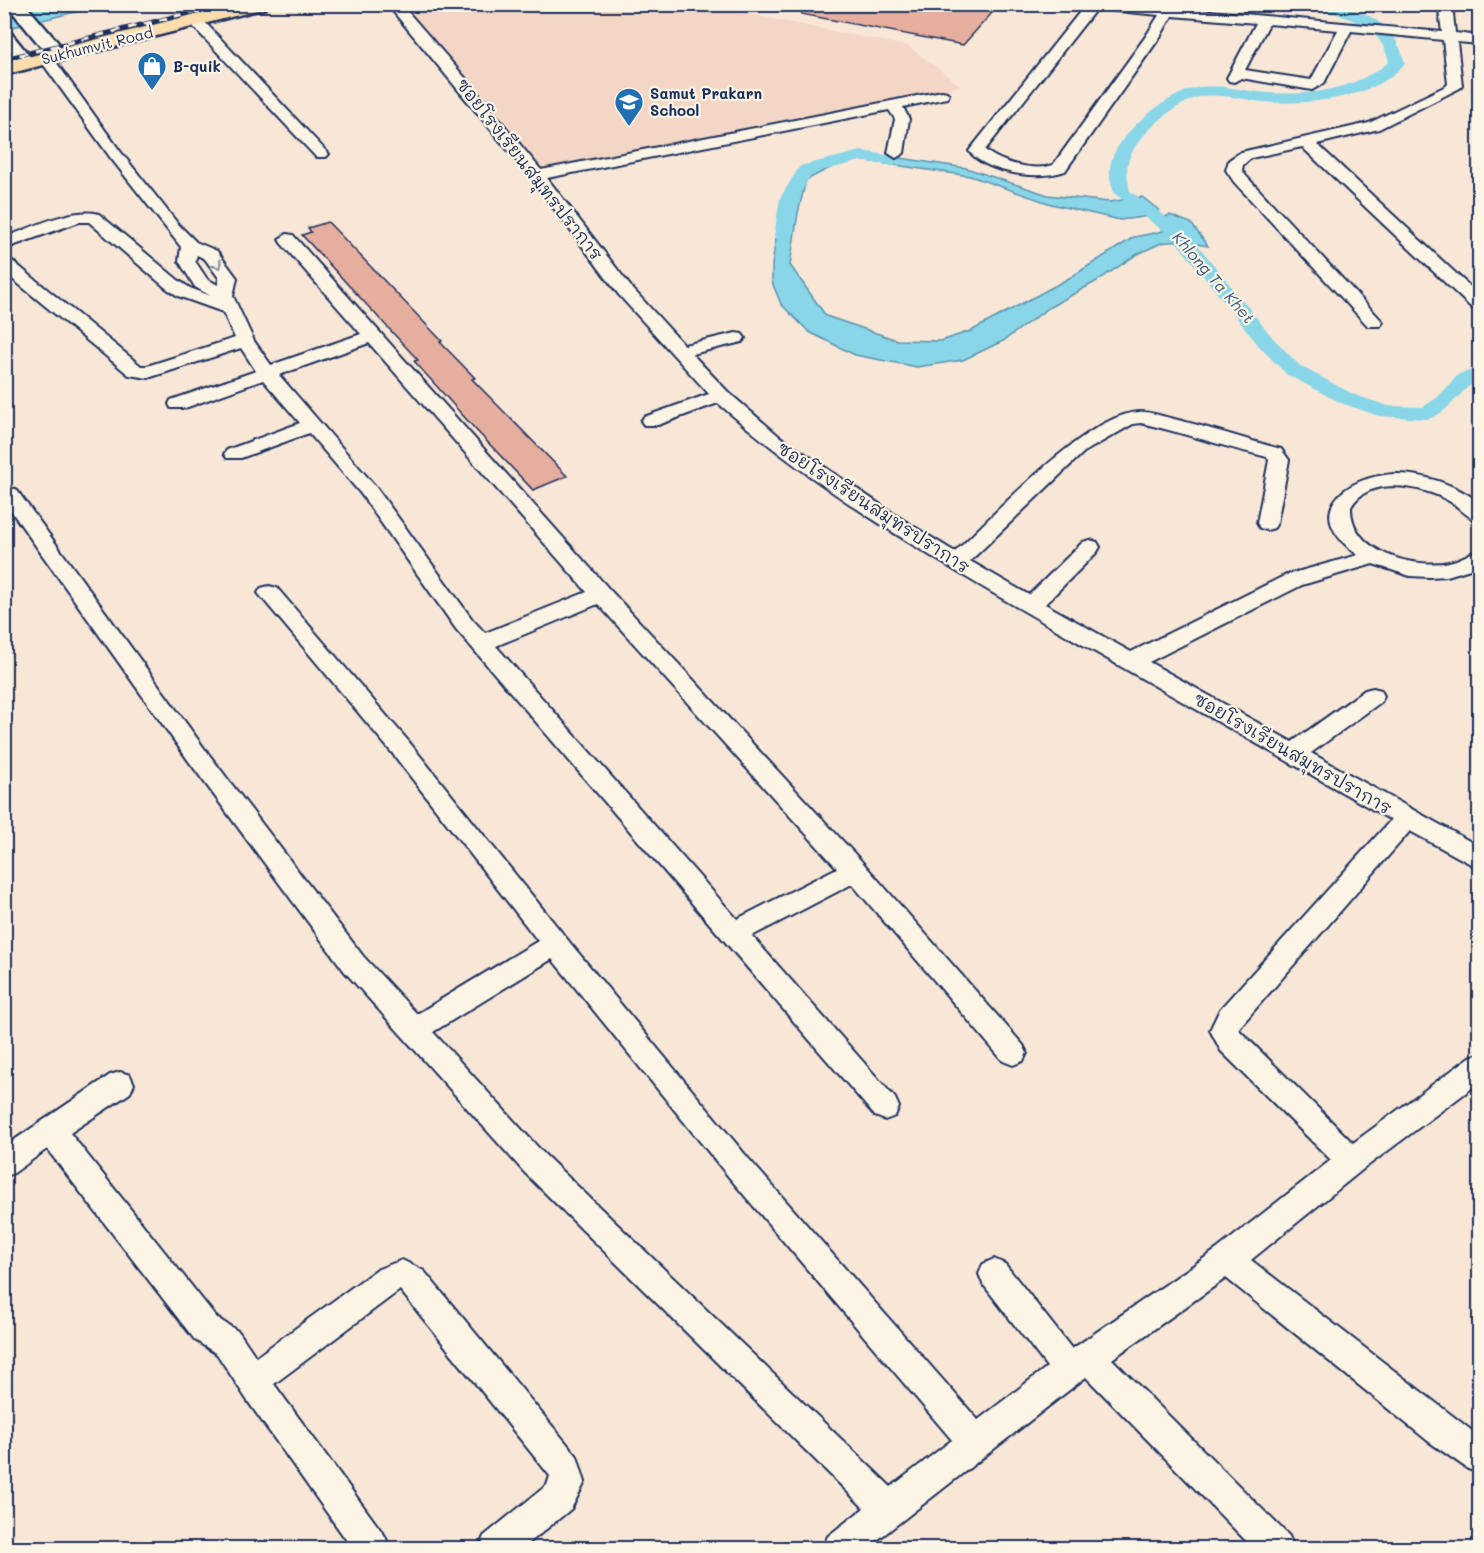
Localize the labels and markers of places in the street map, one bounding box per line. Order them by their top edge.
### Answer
shop icon: B-quik [136,50,168,92]
place label: B-quik [173,56,221,76]
place label: Samut Prakarn School [650,83,762,120]
school or university icon: Samut Prakarn School [613,86,645,128]

